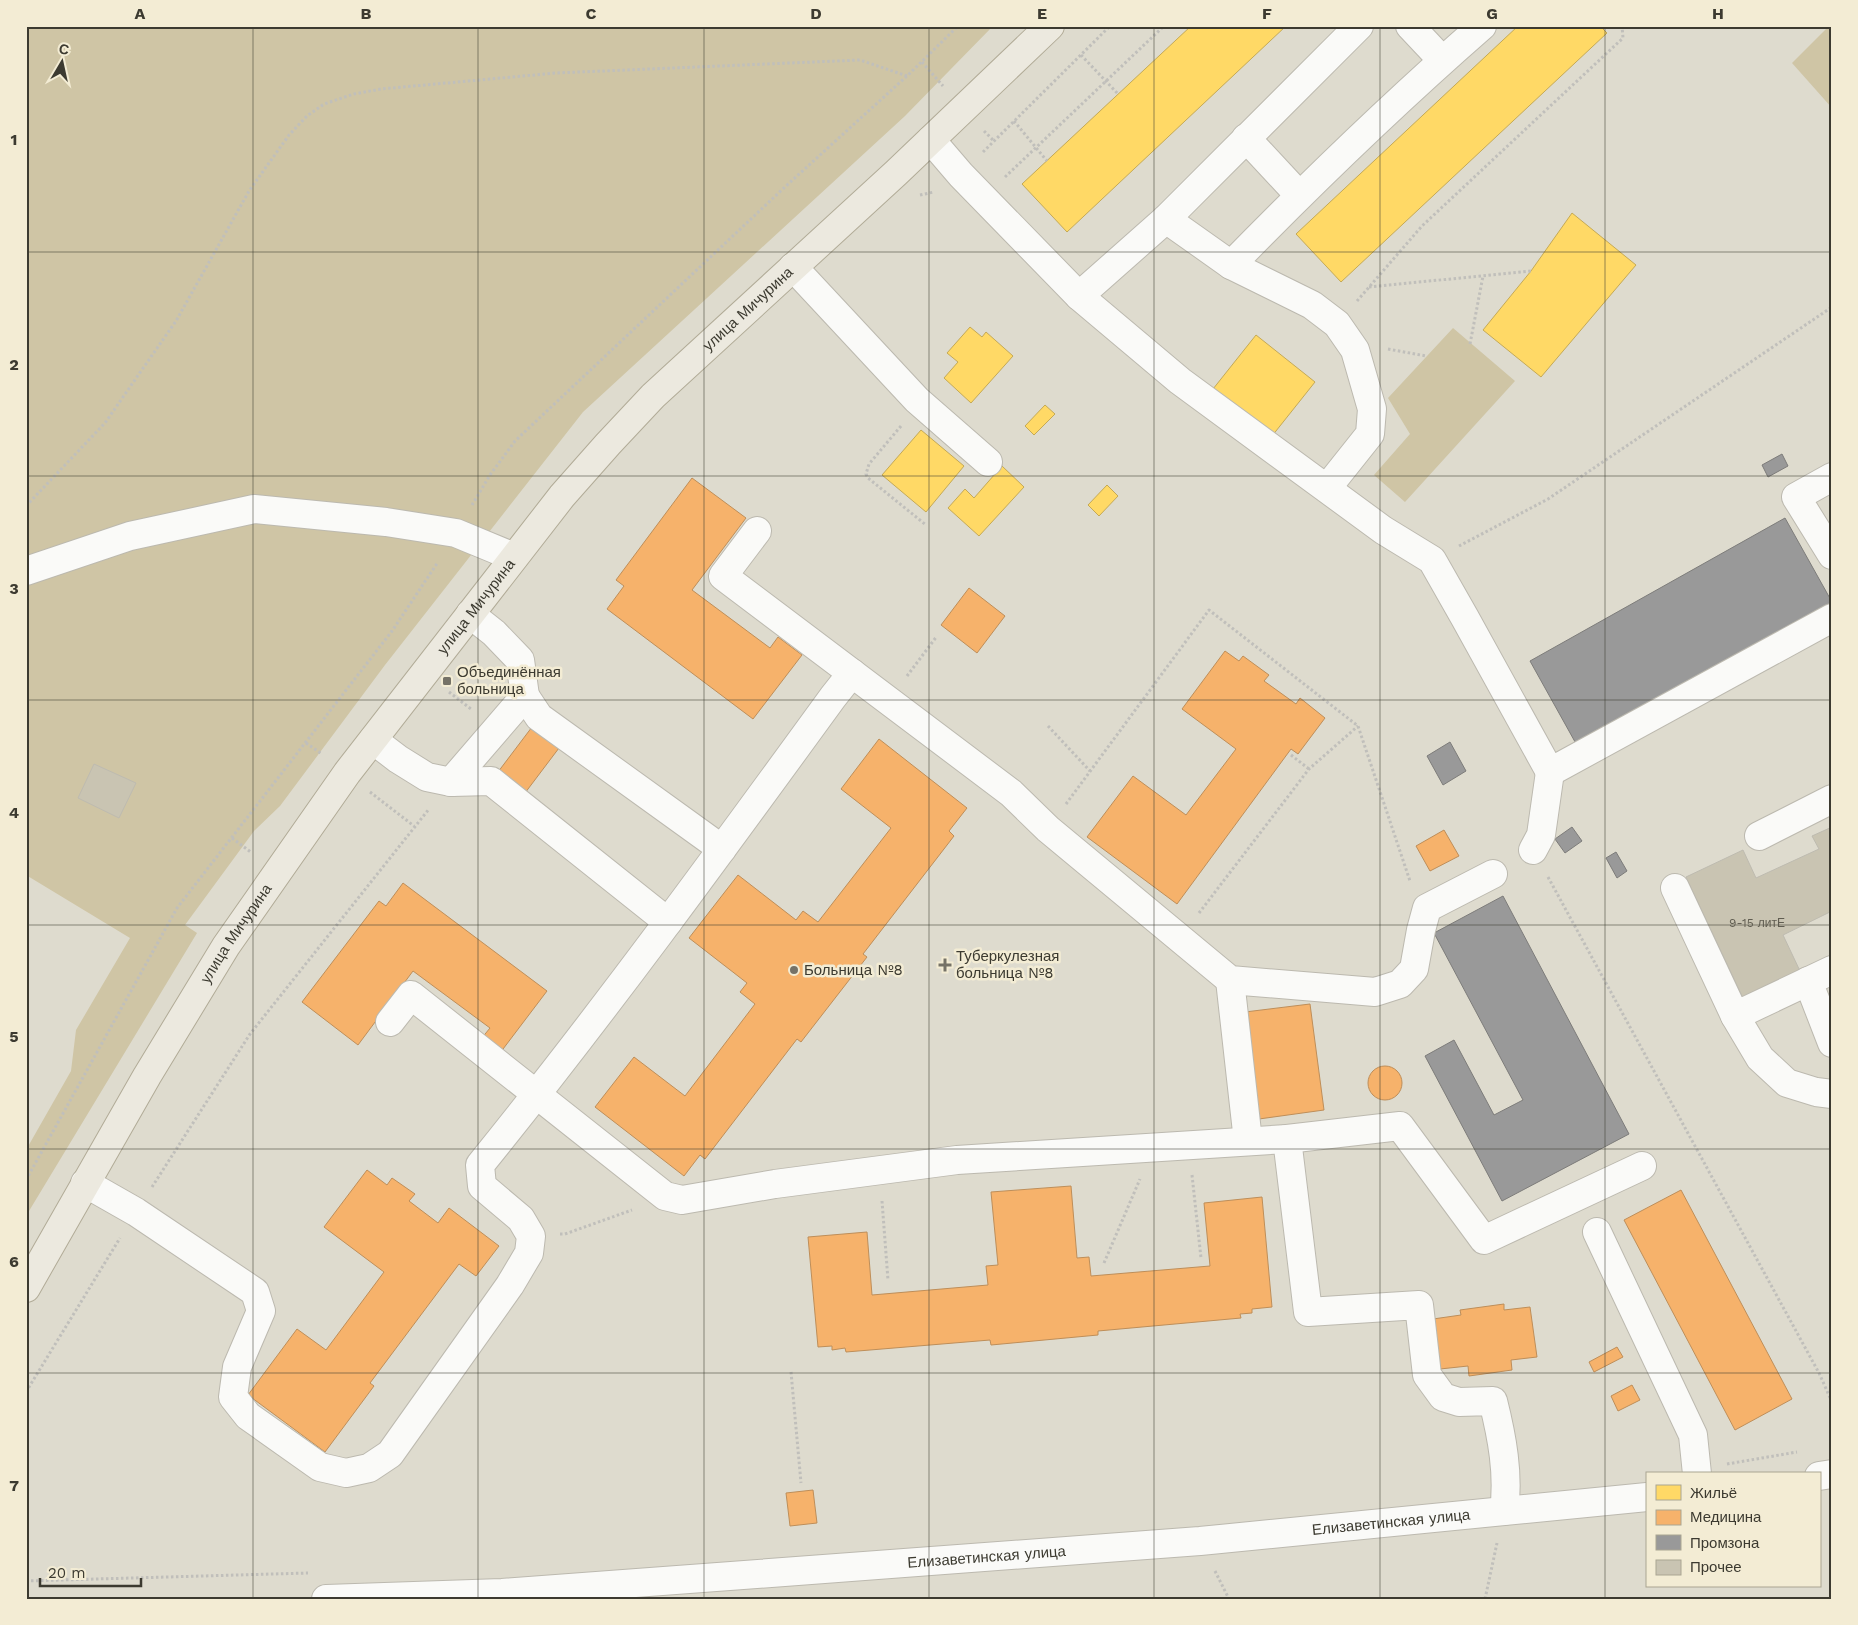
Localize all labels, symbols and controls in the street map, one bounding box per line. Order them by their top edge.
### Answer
text: A [135,4,146,23]
text: B [361,4,372,23]
text: C [586,4,597,23]
text: D [810,4,822,23]
text: E [1037,4,1047,23]
text: F [1262,4,1272,23]
text: G [1486,4,1498,23]
text: H [1712,4,1724,23]
north arrow [38,38,88,88]
text: С [58,40,70,58]
text: 1 [11,130,17,149]
street label: улица Мичурина [699,263,797,355]
text: 2 [9,355,19,374]
street label: улица Мичурина [434,555,519,658]
text: 3 [9,579,19,598]
place label: Объединённая больница [457,663,561,698]
marker: Объединённая больница [441,675,453,687]
text: 4 [9,803,19,822]
street label: улица Мичурина [196,880,276,987]
house number: 9-15 литЕ [1729,916,1785,930]
place label: Туберкулезная больница №8 [956,947,1059,982]
marker: Туберкулезная больница №8 [938,958,952,972]
place label: Больница №8 [804,961,903,979]
marker: Больница №8 [788,964,800,976]
text: 5 [9,1027,19,1046]
text: 6 [9,1252,19,1271]
legend [1646,1472,1820,1588]
text: 7 [9,1476,19,1495]
text: Жильё [1690,1484,1737,1502]
street label: Елизаветинская улица [1311,1505,1472,1539]
text: Медицина [1690,1508,1762,1526]
text: Промзона [1690,1534,1760,1552]
street label: Елизаветинская улица [907,1542,1067,1572]
scale bar [40,1555,141,1587]
text: Прочее [1690,1558,1742,1576]
text: 20 m [48,1564,86,1582]

